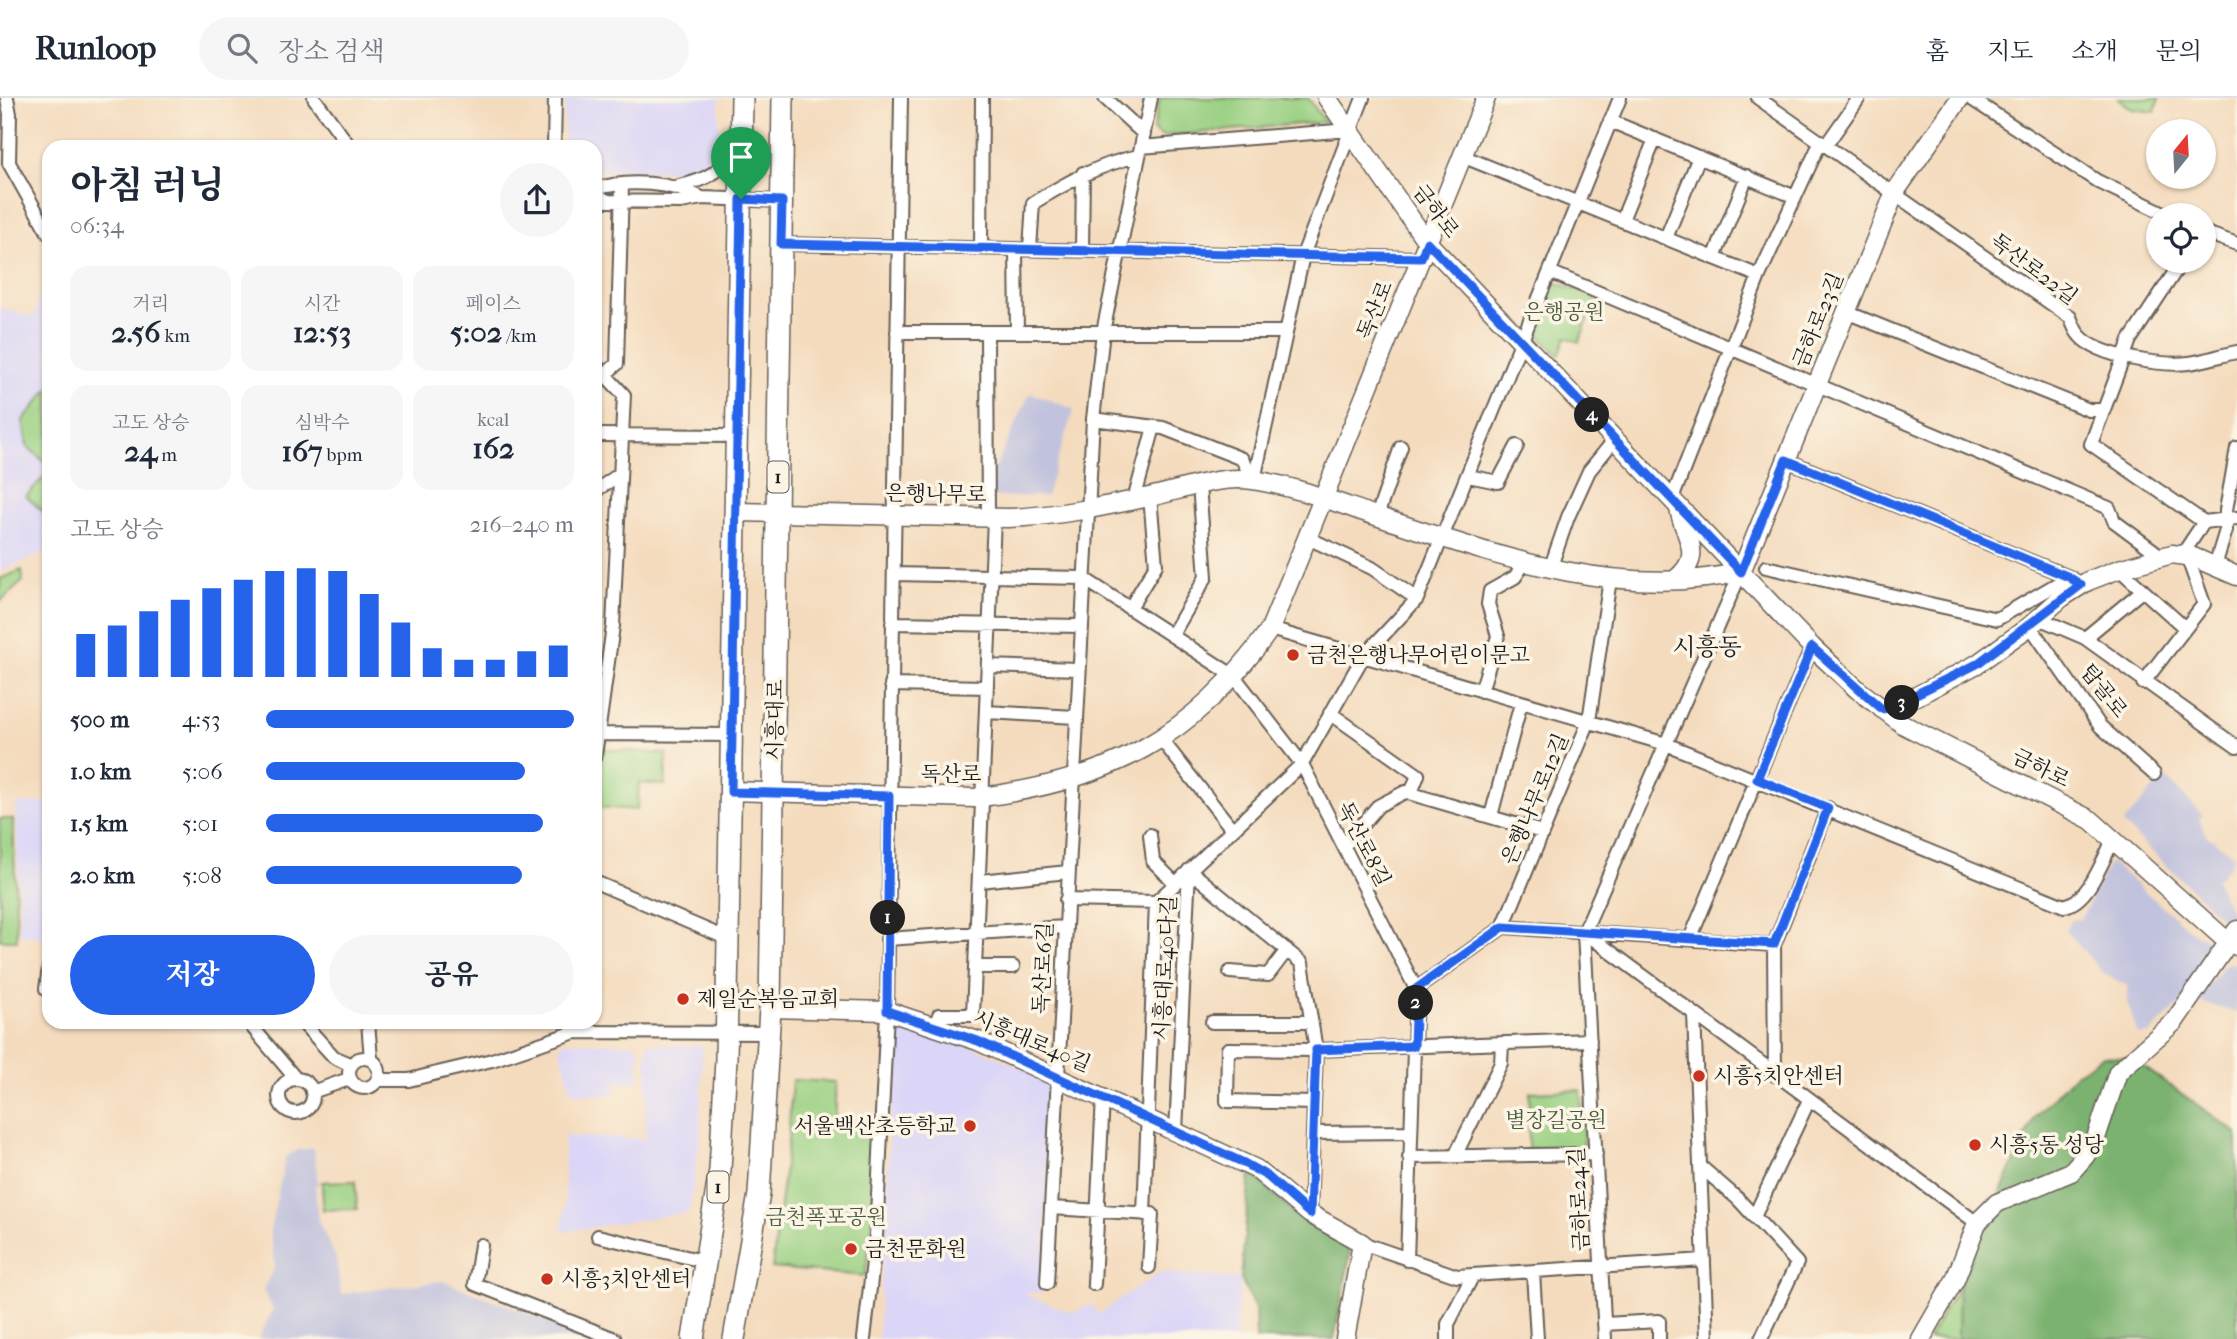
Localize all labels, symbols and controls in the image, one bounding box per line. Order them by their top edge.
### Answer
search box [199,17,689,80]
text: Runloop [35,29,157,68]
icon: search [223,29,261,67]
text: 장소 검색 [279,36,385,67]
text: 홈 [1926,37,1949,65]
text: 지도 [1987,37,2033,65]
text: 소개 [2071,37,2118,65]
text: 문의 [2156,37,2202,65]
north arrow [2146,119,2216,189]
map controls [2146,119,2216,273]
pin [711,127,771,199]
icon: arrive [722,138,760,176]
text: 아침 러닝 [70,163,225,208]
button: share [500,163,574,237]
street label: 금하로 [1408,179,1464,243]
button: locate [2146,203,2216,273]
text: 06:34 [70,212,124,239]
street label: 독산로22길 [1986,228,2082,310]
street label: 금하로23길 [1788,269,1848,371]
street label: 독산로 [1352,277,1398,343]
text: 거리 [132,293,169,315]
text: 시간 [304,293,340,315]
text: 페이스 [466,293,521,315]
park label: 은행공원 [1523,300,1605,324]
text: 2.56 [111,315,160,350]
text: 12:53 [293,315,351,350]
text: 5:02 [450,315,502,350]
text: km [160,325,190,347]
text: /km [502,325,537,347]
pin: 4 [1574,398,1610,432]
text: 4 [1586,403,1597,425]
text: kcal [477,409,509,431]
text: 고도 상승 [112,412,189,434]
text: 심박수 [294,412,350,434]
text: 162 [472,431,514,466]
text: 24 [124,434,157,469]
text: 167 [281,434,323,469]
text: m [157,444,177,466]
text: bpm [323,444,363,466]
road number: 1 [768,462,788,492]
street label: 은행나무로 [885,481,987,507]
text: 216–240 m [469,511,574,538]
text: 고도 상승 [70,516,164,543]
district label: 시흥동 [1672,633,1742,661]
place label: 금천은행나무어린이문고 [1307,643,1530,667]
marker: 금천은행나무어린이문고 [1285,647,1301,663]
street label: 탑골로 [2076,660,2132,722]
street label: 시흥대로 [762,679,788,761]
pin: 3 [1884,686,1920,720]
text: 3 [1898,691,1905,713]
text: 500 m [70,706,129,733]
text: 4:53 [182,706,221,733]
street label: 은행나무로12길 [1497,730,1573,868]
street label: 금하로 [2008,744,2074,792]
text: 1.0 km [70,758,131,785]
text: 5:06 [182,758,223,785]
street label: 독산로 [921,762,981,786]
street label: 독산로8길 [1332,798,1396,890]
text: 1.5 km [70,810,128,837]
text: 5:01 [182,810,218,837]
text: 2.0 km [70,862,135,889]
text: 5:08 [182,862,222,889]
street label: 시흥대로40다길 [1149,895,1181,1041]
pin: 1 [870,900,906,936]
text: 1 [884,906,891,928]
street label: 독산로6길 [1029,921,1057,1015]
button: 저장 [70,935,315,1015]
button: 공유 [329,935,574,1015]
pin: 2 [1398,986,1434,1020]
place label: 제일순복음교회 [697,987,839,1011]
marker: 제일순복음교회 [675,991,691,1007]
text: 2 [1411,991,1420,1013]
street label: 시흥대로40길 [970,1005,1094,1077]
place label: 시흥5치안센터 [1713,1064,1844,1088]
marker: 시흥5치안센터 [1691,1068,1707,1084]
park label: 별장길공원 [1505,1108,1607,1132]
place label: 서울백산초등학교 [794,1114,956,1138]
marker: 서울백산초등학교 [962,1118,978,1134]
place label: 시흥5동 성당 [1989,1133,2105,1157]
marker: 시흥5동 성당 [1967,1137,1983,1153]
street label: 금하로24길 [1564,1146,1594,1252]
road number: 1 [708,1172,728,1203]
park label: 금천폭포공원 [765,1205,887,1229]
place label: 금천문화원 [865,1237,966,1261]
marker: 금천문화원 [843,1241,859,1257]
place label: 시흥3치안센터 [561,1267,691,1291]
marker: 시흥3치안센터 [539,1271,555,1287]

